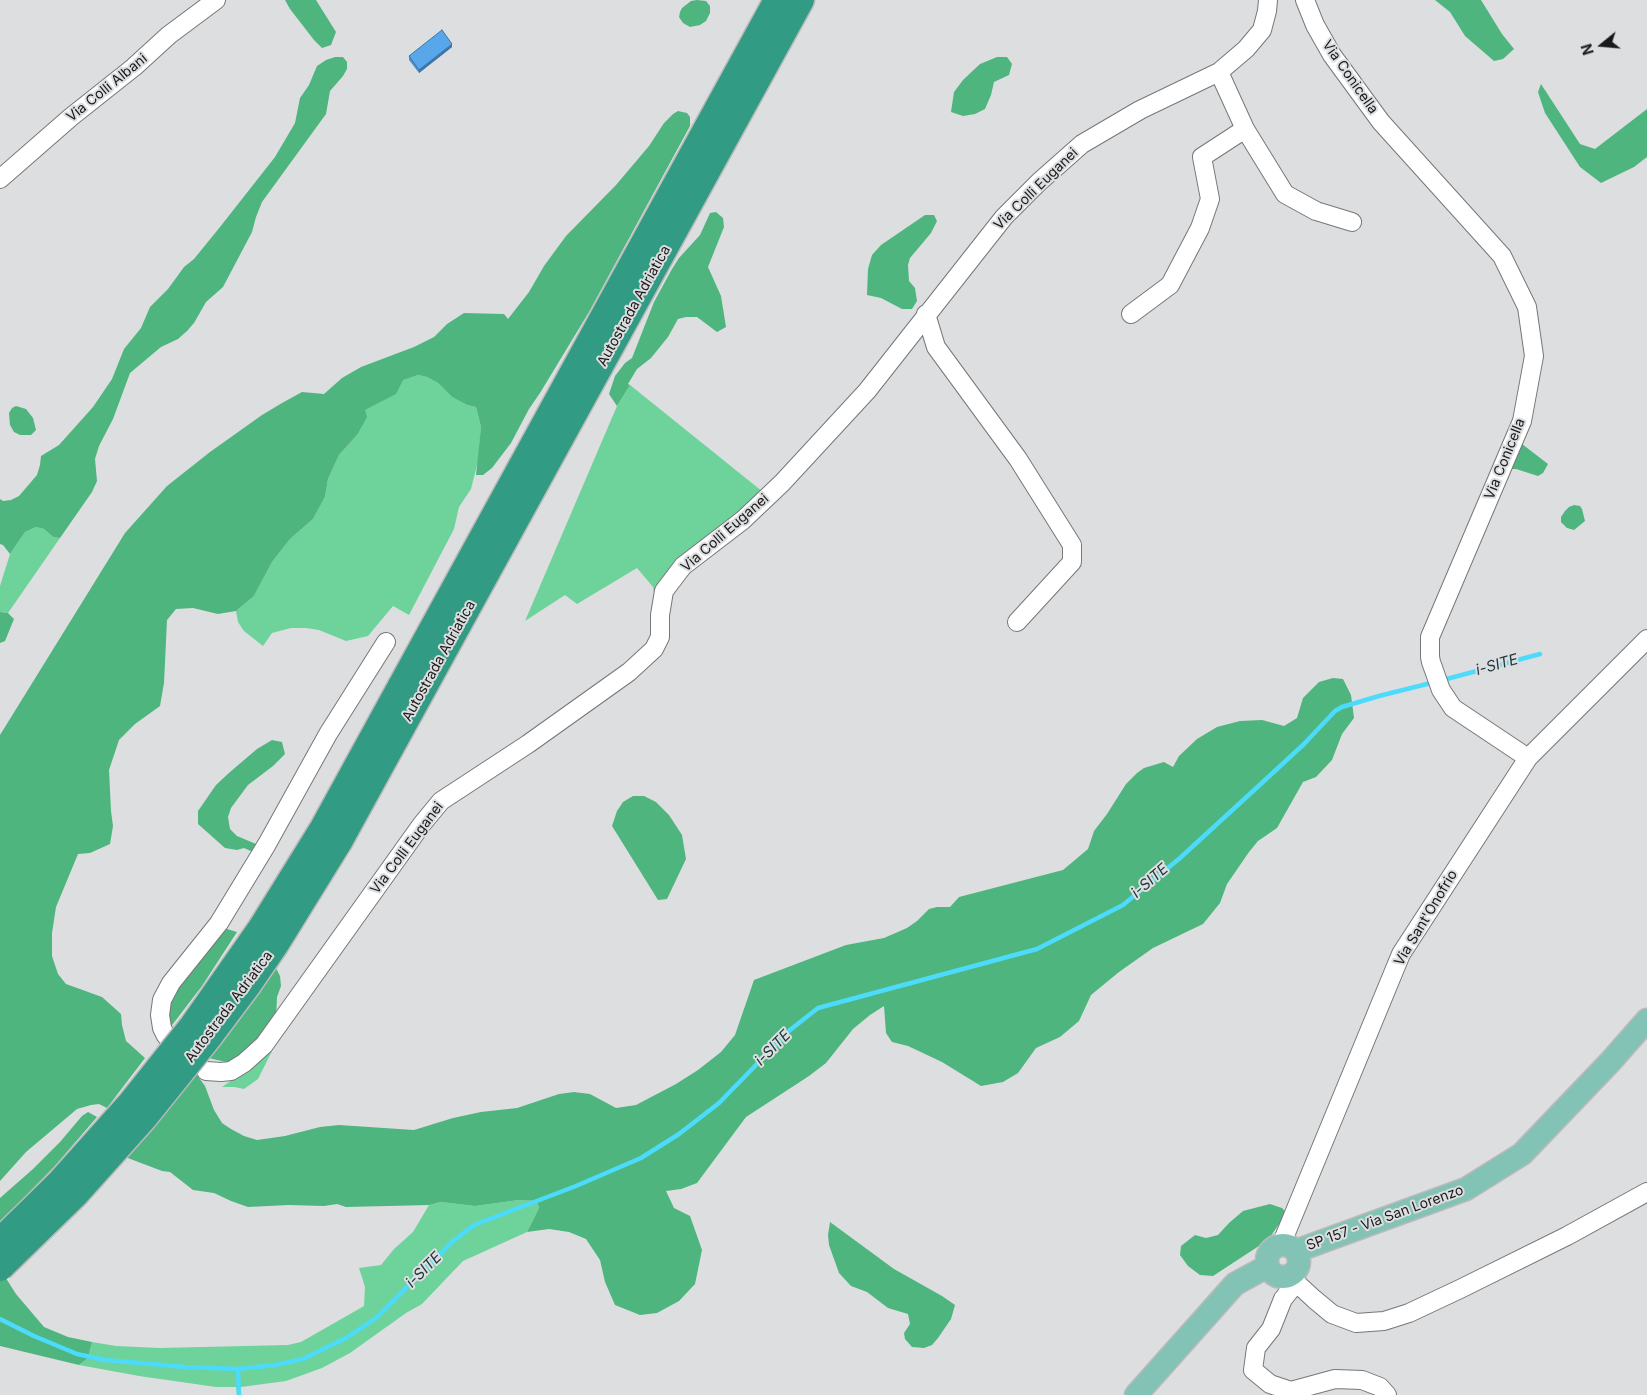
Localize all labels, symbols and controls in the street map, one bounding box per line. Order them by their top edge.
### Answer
north arrow [1577,20,1627,70]
street label: Via Conicella [1318,37,1382,117]
text: N [1577,42,1597,57]
street label: Via Colli Albani [63,50,151,126]
street label: Via Colli Euganei [990,145,1082,233]
street label: Autostrada Adriatica [594,243,674,369]
street label: Via Conicella [1481,416,1529,502]
street label: Via Colli Euganei [678,490,772,576]
street label: Autostrada Adriatica [399,598,479,724]
water label: i-SITE [1474,650,1520,680]
street label: Via Colli Euganei [367,799,447,897]
water label: i-SITE [1128,860,1172,902]
street label: Via Sant'Onofrio [1391,867,1461,969]
street label: Autostrada Adriatica [182,948,276,1066]
water label: i-SITE [751,1026,795,1070]
street label: SP 157 - Via San Lorenzo [1304,1182,1466,1254]
water label: i-SITE [402,1248,446,1292]

